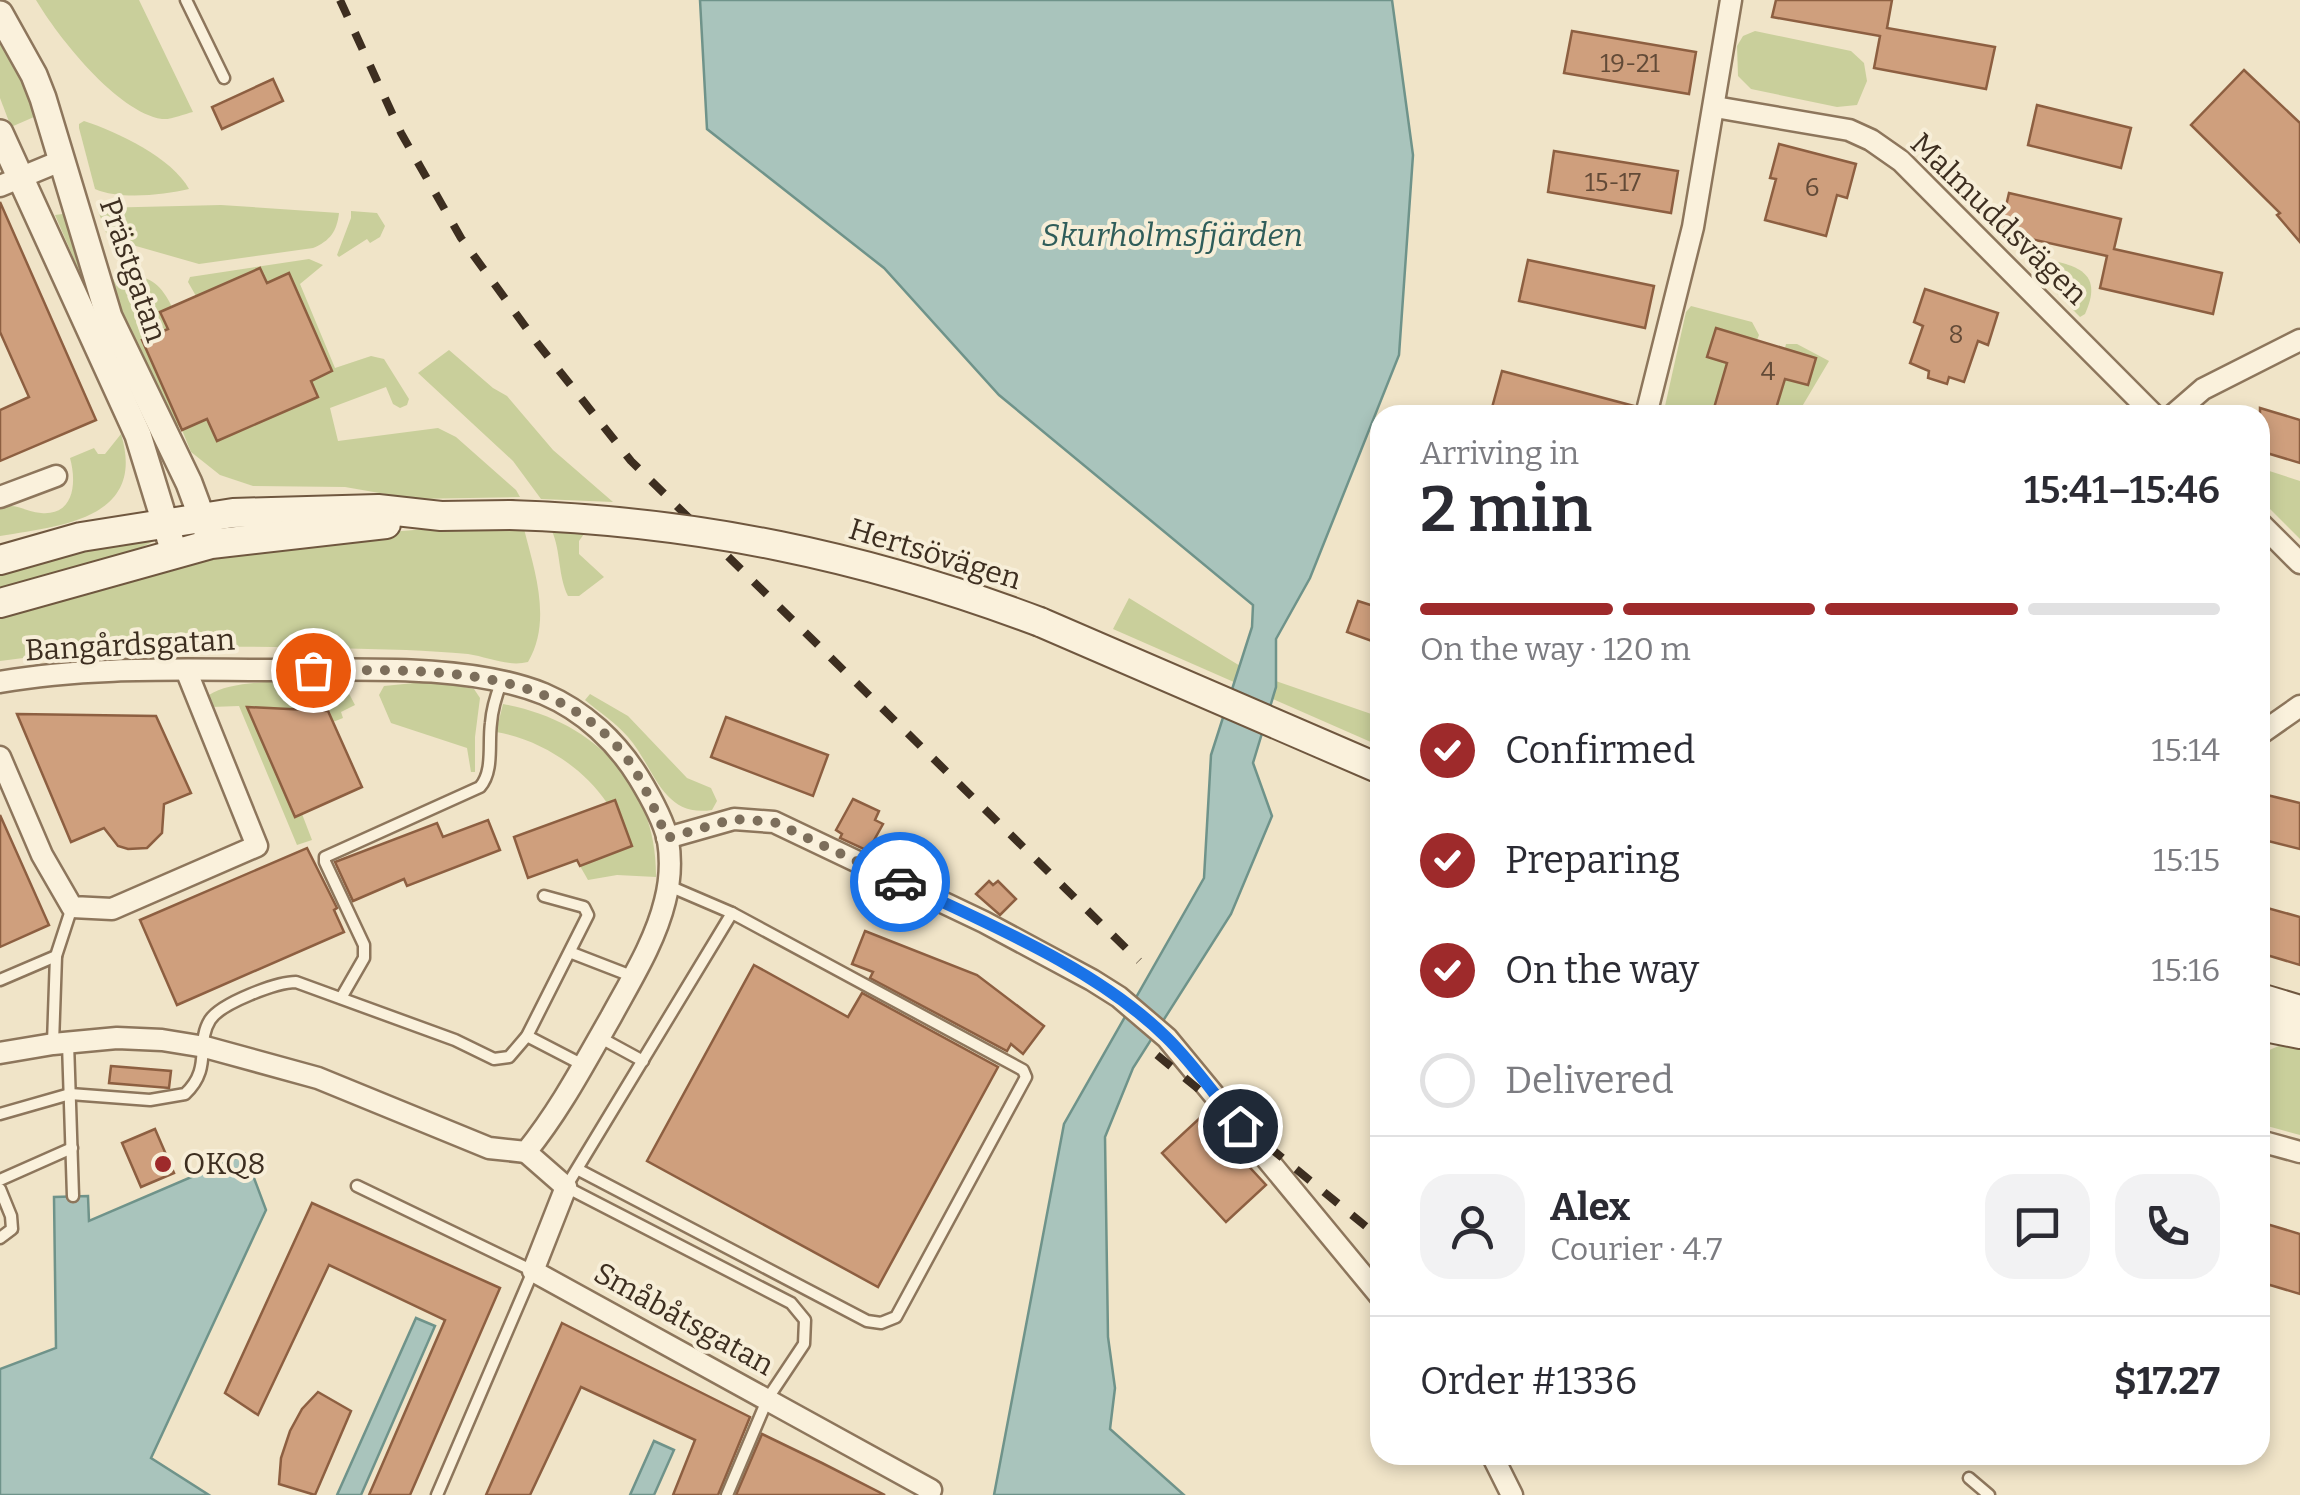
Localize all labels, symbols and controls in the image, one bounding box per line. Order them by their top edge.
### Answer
house number: 19-21 [1600,49,1660,79]
street label: Malmuddsvägen [1903,126,2095,312]
house number: 15-17 [1585,168,1642,198]
house number: 6 [1805,173,1819,203]
street label: Prästgatan [92,193,174,347]
water label: Skurholmsfjärden [1041,216,1303,254]
house number: 8 [1948,320,1964,350]
house number: 4 [1761,357,1776,387]
text: Arriving in [1420,434,1579,472]
text: 15:41–15:46 [2024,467,2220,513]
text: 2 min [1420,470,1592,548]
street label: Hertsövägen [845,511,1025,597]
street label: Bangårdsgatan [24,622,236,668]
pin [271,628,356,713]
text: On the way · 120 m [1420,630,1691,668]
icon: bag [286,643,341,698]
icon: check [1420,723,1475,778]
text: Confirmed [1505,727,1695,773]
text: 15:14 [2151,731,2220,769]
courier [850,832,950,932]
icon: check [1420,833,1475,888]
text: Preparing [1505,837,1680,883]
text: 15:15 [2153,841,2220,879]
icon: car [873,855,928,910]
icon: check [1420,943,1475,998]
text: On the way [1505,947,1699,993]
text: 15:16 [2151,951,2220,989]
text: Delivered [1505,1057,1674,1103]
pin [1198,1084,1283,1169]
icon: home [1213,1099,1268,1154]
place label: OKQ8 [183,1146,266,1182]
marker: OKQ8 [152,1153,174,1175]
button: person [1420,1174,1525,1279]
button: chat [1985,1174,2090,1279]
button: phone [2115,1174,2220,1279]
text: Alex [1550,1184,1630,1230]
text: Courier · 4.7 [1550,1230,1722,1268]
street label: Småbåtsgatan [588,1255,780,1383]
text: Order #1336 [1420,1358,1637,1404]
text: $17.27 [2114,1358,2220,1404]

